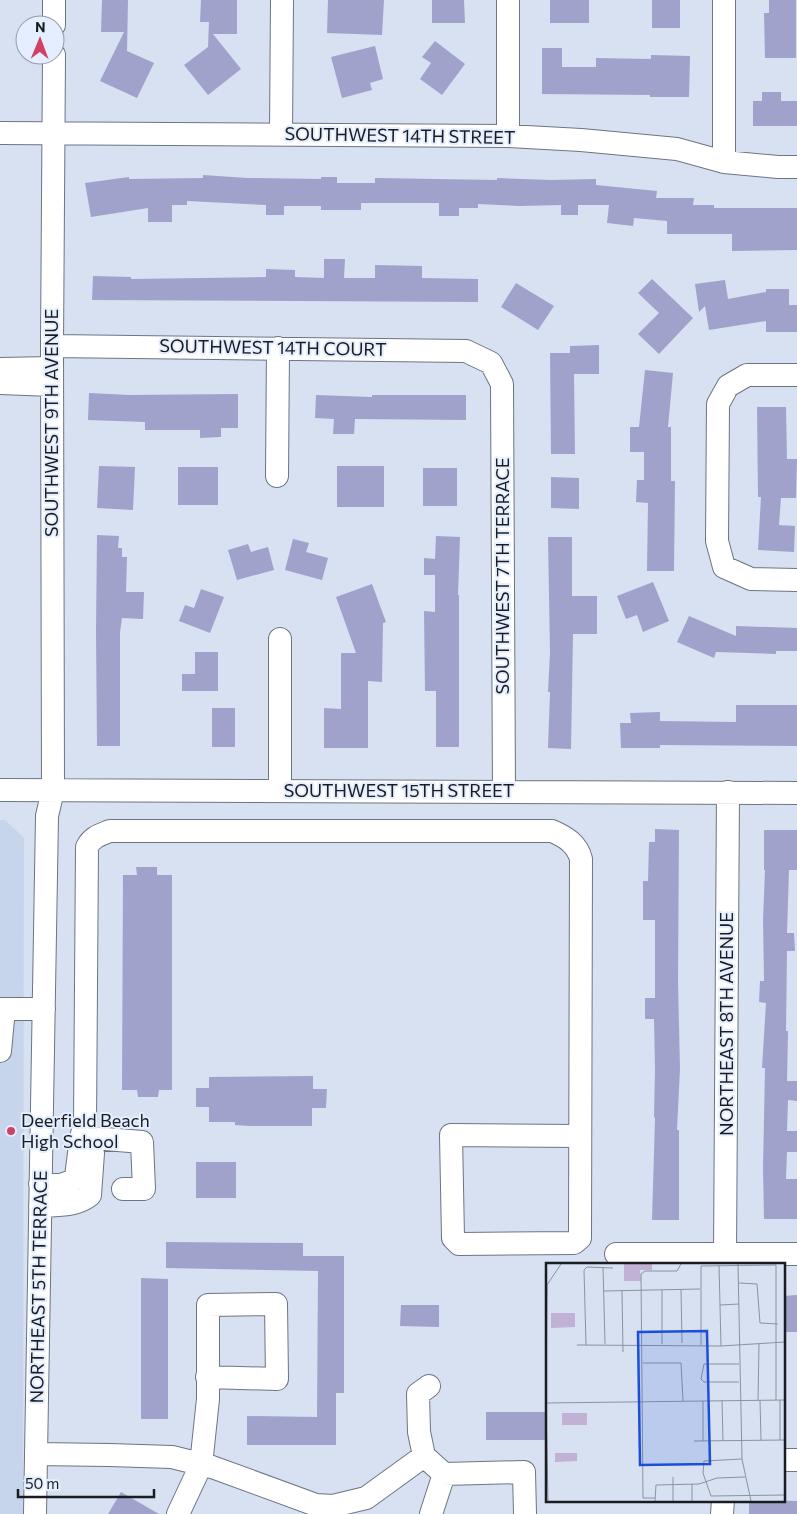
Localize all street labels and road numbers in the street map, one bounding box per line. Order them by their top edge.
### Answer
street label: SOUTHWEST 14TH STREET [284,122,516,148]
street label: SOUTHWEST 9TH AVENUE [40,309,62,537]
street label: SOUTHWEST 14TH COURT [159,334,387,360]
street label: SOUTHWEST 7TH TERRACE [491,457,513,695]
street label: SOUTHWEST 15TH STREET [284,779,514,801]
street label: NORTHEAST 8TH AVENUE [715,912,737,1136]
street label: NORTHEAST 5TH TERRACE [25,1170,51,1404]

